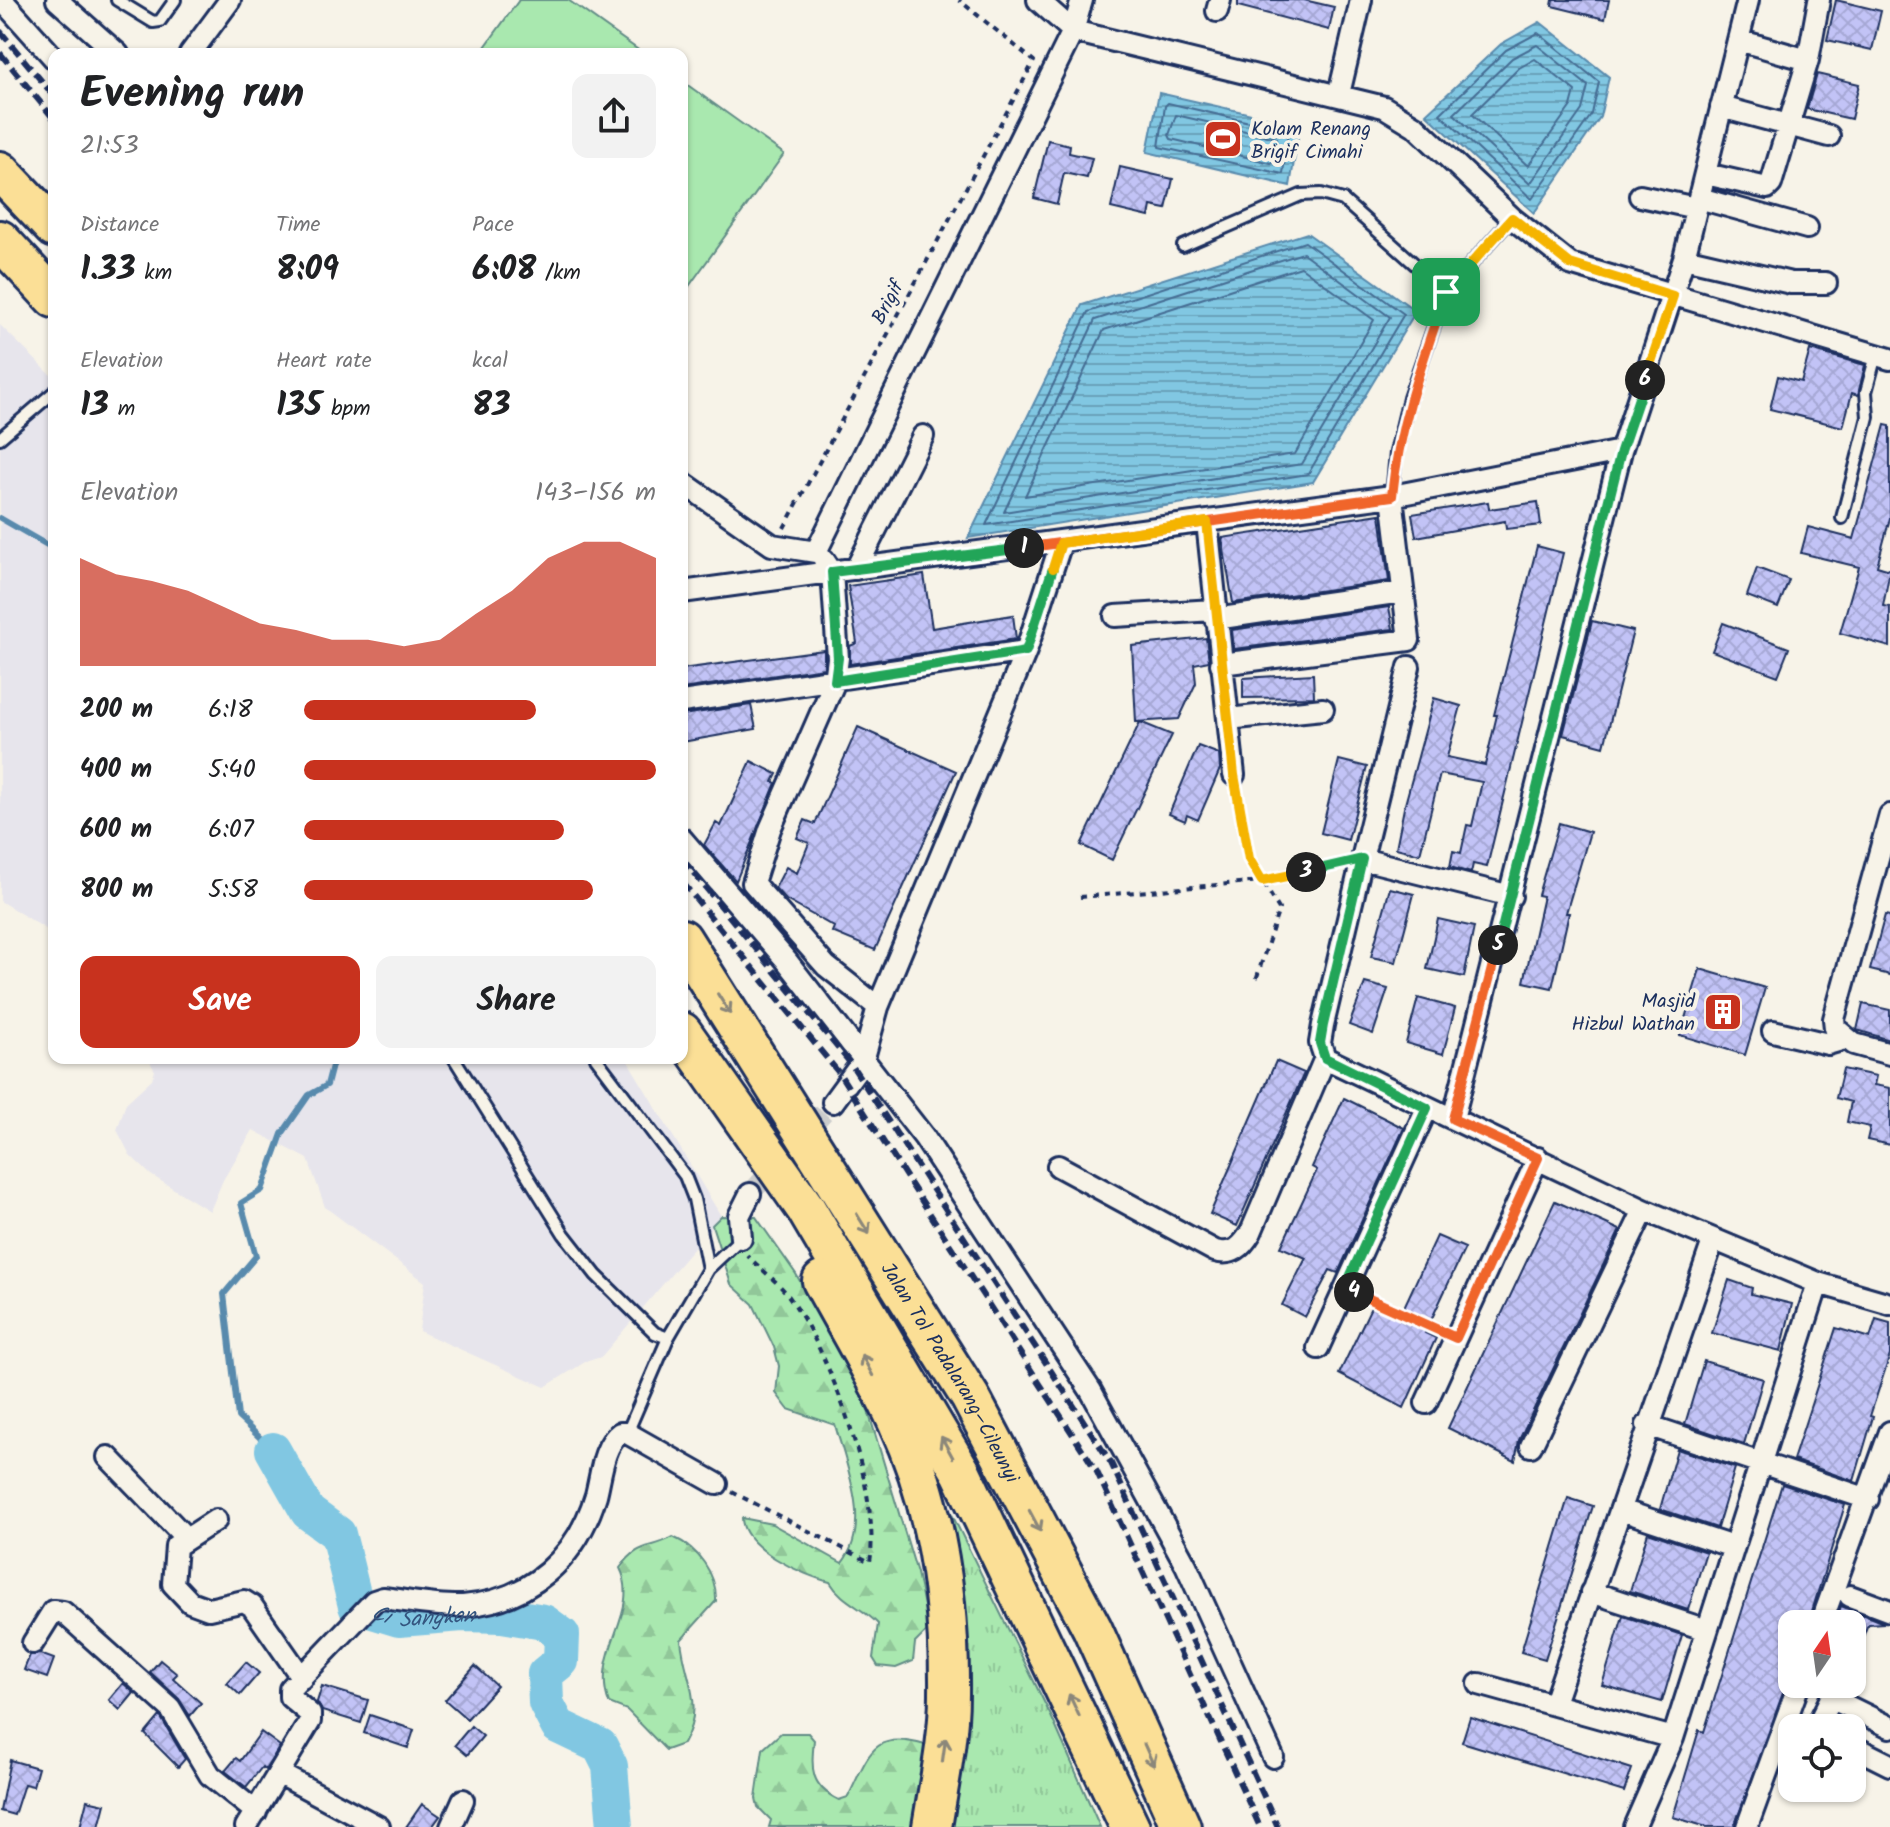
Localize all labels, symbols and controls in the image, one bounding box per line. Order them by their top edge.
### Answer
text: Evening run [80,60,304,130]
button: share [572,74,656,158]
place label: Kolam Renang Brigif Cimahi [1251,114,1371,169]
sports icon: Kolam Renang Brigif Cimahi [1202,118,1244,160]
text: 21:53 [80,125,138,167]
text: Distance [80,208,159,243]
text: Time [276,208,320,243]
text: Pace [472,208,514,243]
text: 1.33 [80,243,136,297]
text: 8:09 [276,243,339,297]
text: 6:08 [472,243,536,297]
text: km [136,256,172,291]
text: /km [536,256,581,291]
pin [1412,258,1480,326]
icon: arrive [1424,270,1468,314]
street label: Brigif [864,273,915,331]
text: Elevation [80,344,163,379]
text: Heart rate [276,344,372,379]
text: kcal [472,344,508,379]
pin: 6 [1625,360,1665,400]
text: 6 [1639,362,1651,397]
text: 13 [80,379,109,433]
text: 135 [276,379,322,433]
text: 83 [472,379,511,433]
text: m [109,392,135,427]
text: bpm [322,392,370,427]
text: Elevation [80,472,178,514]
text: 143–156 m [535,472,656,514]
pin: 1 [1004,528,1044,568]
text: 1 [1021,530,1027,565]
text: 200 m [80,689,153,731]
text: 6:18 [208,689,253,731]
text: 400 m [80,749,152,791]
text: 5:40 [208,749,256,791]
text: 600 m [80,809,152,851]
text: 6:07 [208,809,254,851]
pin: 3 [1286,852,1326,892]
text: 3 [1300,854,1312,889]
text: 800 m [80,869,153,911]
text: 5:58 [208,869,258,911]
pin: 5 [1478,925,1518,965]
text: 5 [1492,927,1504,962]
button: Save [80,956,360,1048]
button: Share [376,956,656,1048]
place label: Masjid Hizbul Wathan [1571,986,1696,1041]
building icon: Masjid Hizbul Wathan [1702,991,1744,1033]
one-way arrow [715,993,732,1015]
one-way arrow [856,1212,872,1235]
street label: Jalan Tol Padalarang–Cileunyi [871,1257,1027,1490]
pin: 4 [1334,1272,1374,1312]
text: 4 [1348,1274,1360,1309]
one-way arrow [859,1353,874,1377]
one-way arrow [938,1436,954,1459]
one-way arrow [1028,1509,1044,1533]
water label: Ci Sangkan [367,1597,478,1639]
north arrow [1778,1610,1866,1698]
map controls [1778,1610,1866,1802]
one-way arrow [1066,1694,1081,1718]
button: locate [1778,1714,1866,1802]
one-way arrow [937,1738,952,1763]
one-way arrow [1142,1743,1157,1767]

